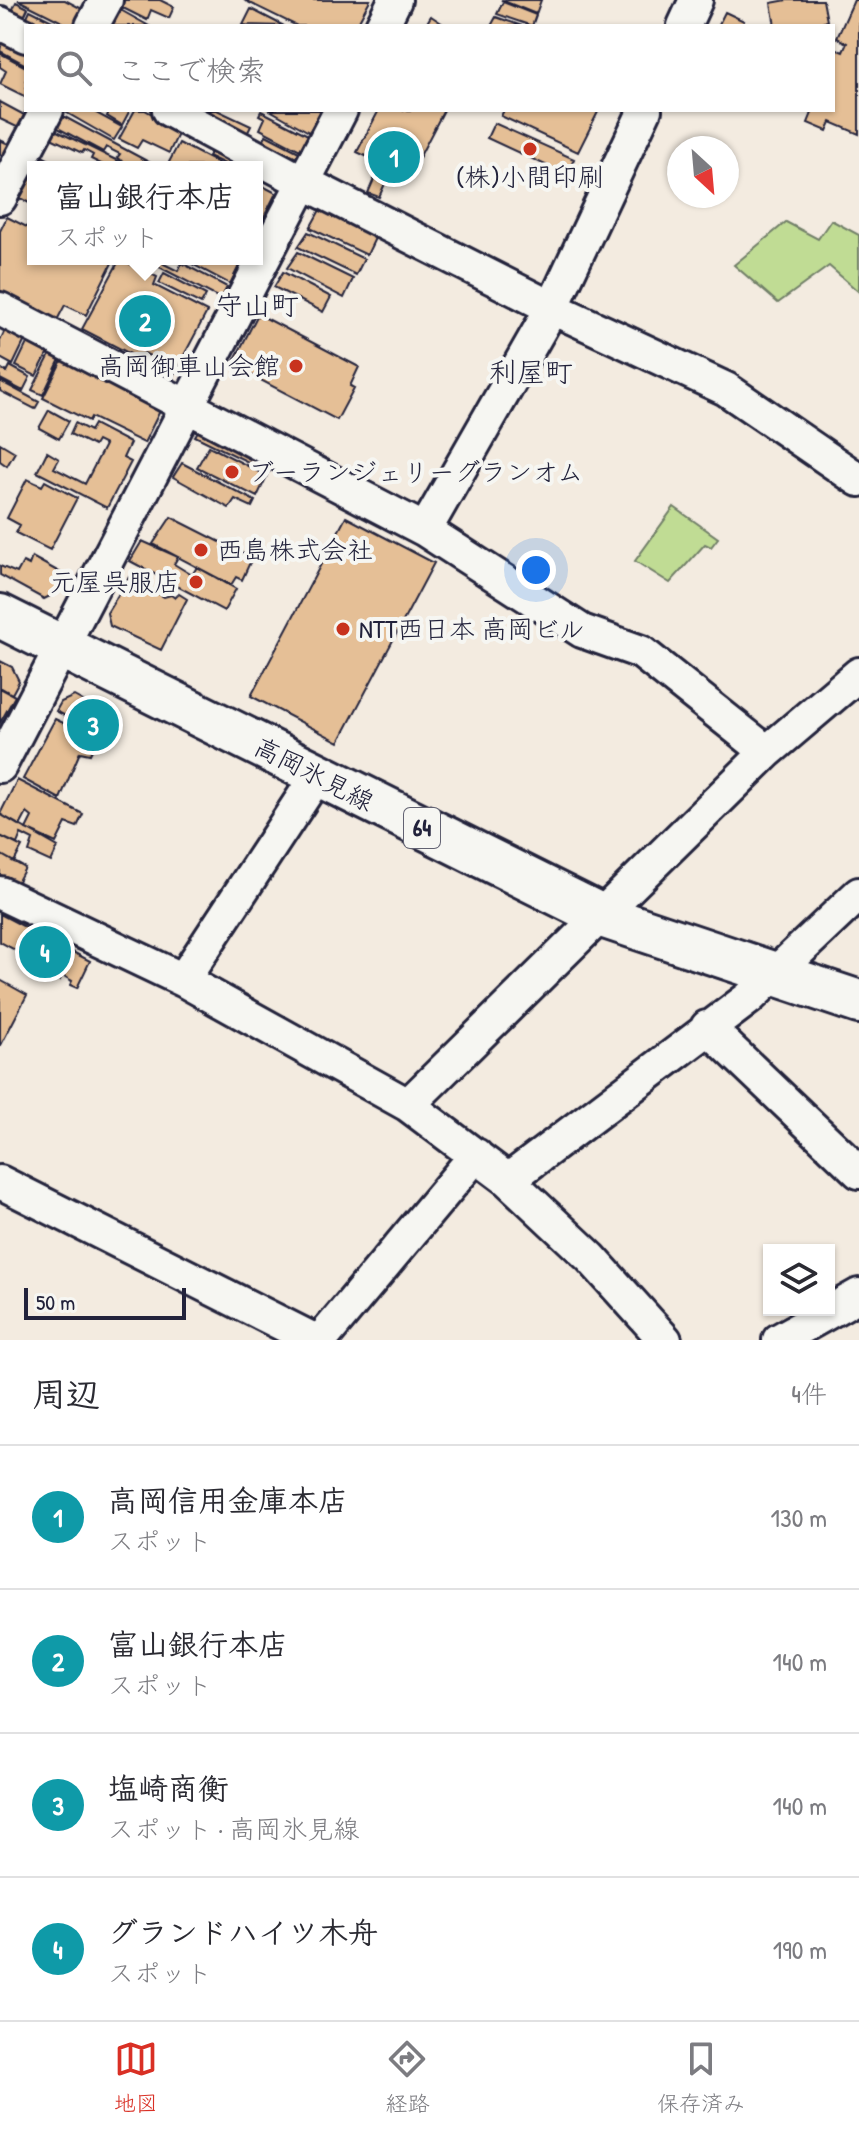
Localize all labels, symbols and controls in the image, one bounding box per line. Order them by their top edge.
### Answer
search box [24,24,835,112]
icon: search [52,46,96,90]
text: ここで検索 [116,50,266,90]
pin: 1 [368,127,420,187]
north arrow [667,136,739,208]
marker: (株)小間印刷 [521,140,539,158]
place label: (株)小間印刷 [456,159,604,194]
popup [27,161,263,265]
text: 富山銀行本店 [55,176,235,216]
text: スポット [55,219,159,254]
district label: 守山町 [215,286,299,324]
pin: 2 [119,291,171,351]
place label: 高岡御車山会館 [98,348,280,383]
district label: 利屋町 [489,353,573,391]
marker: 高岡御車山会館 [287,357,305,375]
place label: ブーランジェリーグランオム [248,454,583,489]
marker: ブーランジェリーグランオム [223,463,241,481]
place label: 西島株式会社 [217,532,373,567]
marker: 西島株式会社 [192,541,210,559]
your location [516,550,556,590]
place label: 元屋呉服店 [50,564,180,599]
marker: 元屋呉服店 [187,573,205,591]
place label: NTT西日本 高岡ビル [359,611,585,646]
marker: NTT西日本 高岡ビル [334,620,352,638]
pin: 3 [67,695,119,755]
street label: 高岡氷見線 [248,728,380,819]
road number: 64 [404,808,440,848]
pin: 4 [19,922,71,982]
map controls [763,1244,835,1316]
button: layers [763,1244,835,1316]
scale bar [24,1284,186,1320]
text: 50 m [36,1287,75,1317]
text: 周辺 [32,1371,100,1417]
text: 4件 [791,1376,827,1411]
text: 高岡信用金庫本店 [108,1480,348,1520]
text: 1 [53,1500,63,1535]
text: 130 m [771,1500,827,1535]
text: スポット [108,1523,212,1558]
text: 富山銀行本店 [108,1624,288,1664]
text: 2 [52,1644,64,1679]
text: 140 m [773,1644,827,1679]
text: スポット [108,1667,212,1702]
text: 塩崎商衡 [108,1768,228,1808]
text: 3 [52,1788,64,1823]
text: 140 m [773,1788,827,1823]
text: スポット · 高岡氷見線 [108,1811,359,1846]
text: グランドハイツ木舟 [108,1912,378,1952]
text: 4 [53,1932,63,1967]
text: 190 m [773,1932,827,1967]
text: スポット [108,1955,212,1990]
tab: 地図 [114,2037,158,2118]
tab: 経路 [385,2037,429,2118]
tab: 保存済み [657,2037,745,2118]

